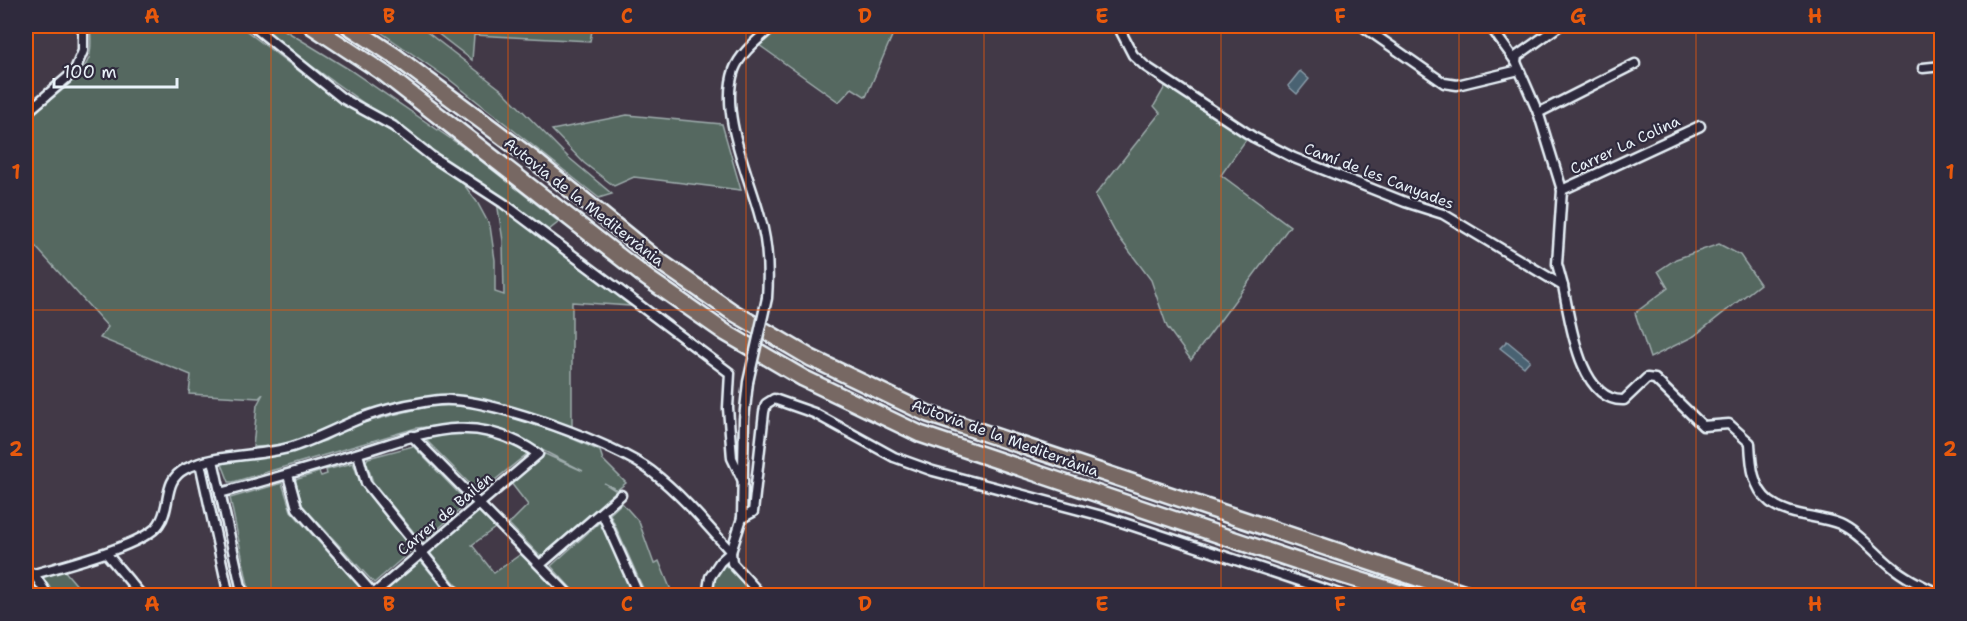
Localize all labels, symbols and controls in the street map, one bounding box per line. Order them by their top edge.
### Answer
text: A [144,3,160,29]
text: B [383,3,395,29]
text: C [621,3,633,29]
text: D [858,3,872,29]
text: E [1095,3,1109,29]
text: F [1334,3,1346,29]
text: G [1570,3,1586,29]
text: H [1808,3,1822,29]
scale bar [54,51,177,89]
text: 100 m [63,60,117,84]
street label: Carrer La Colina [1567,111,1684,179]
street label: Autovia de la Mediterrània [500,133,669,271]
street label: Camí de les Canyades [1301,138,1457,214]
text: 1 [11,159,21,185]
text: 1 [1945,159,1955,185]
street label: Autovia de la Mediterrània [909,395,1102,481]
text: 2 [9,436,23,462]
text: 2 [1943,436,1957,462]
street label: Carrer de Bailén [393,468,497,560]
text: A [144,591,160,617]
text: B [383,591,395,617]
text: C [621,591,633,617]
text: D [858,591,872,617]
text: E [1095,591,1109,617]
text: F [1334,591,1346,617]
text: G [1570,591,1586,617]
text: H [1808,591,1822,617]

